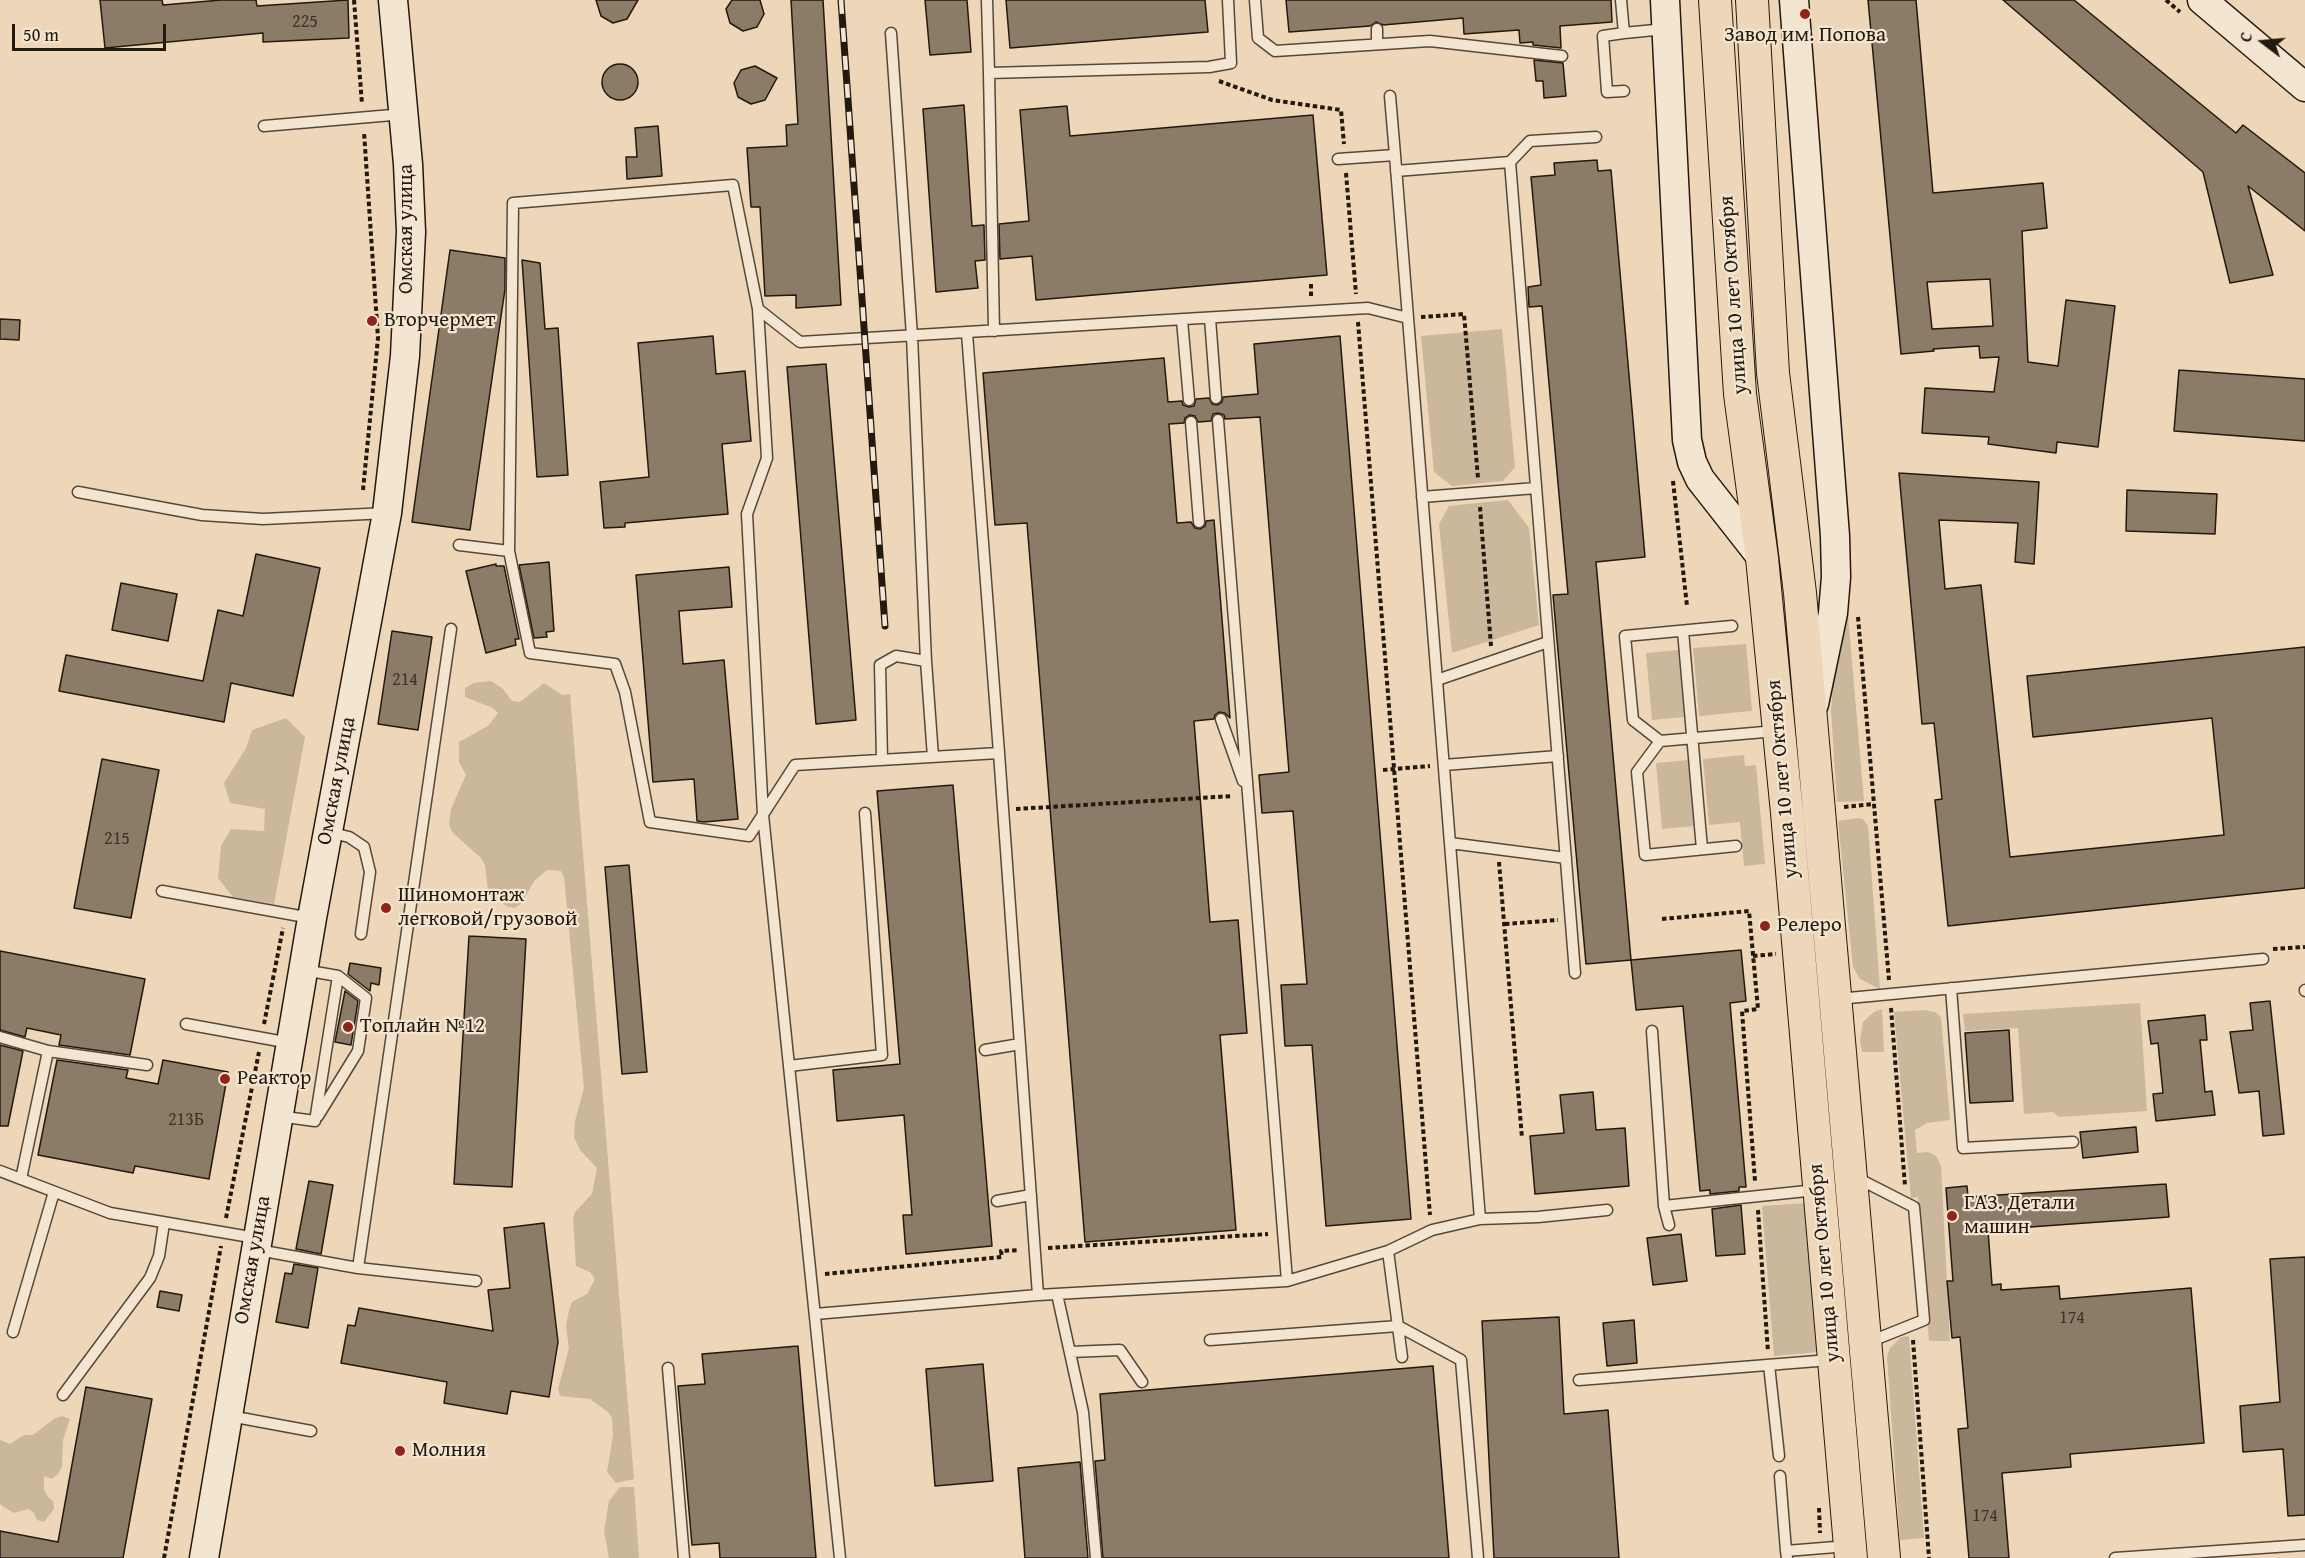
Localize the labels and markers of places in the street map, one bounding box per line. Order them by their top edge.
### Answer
marker: Завод им. Попова [1798,7,1812,21]
place label: Завод им. Попова [1724,23,1886,49]
place label: Вторчермет [384,308,496,334]
marker: Вторчермет [365,314,379,328]
place label: Шиномонтаж легковой/грузовой [398,883,578,933]
marker: Шиномонтаж легковой/грузовой [379,901,393,915]
place label: Релеро [1777,913,1842,939]
marker: Релеро [1758,919,1772,933]
place label: Топлайн №12 [360,1014,485,1040]
marker: Топлайн №12 [341,1020,355,1034]
place label: Реактор [237,1066,311,1092]
marker: Реактор [218,1072,232,1086]
place label: ГАЗ. Детали машин [1964,1191,2075,1241]
marker: ГАЗ. Детали машин [1945,1209,1959,1223]
place label: Молния [412,1438,486,1464]
marker: Молния [393,1444,407,1458]

